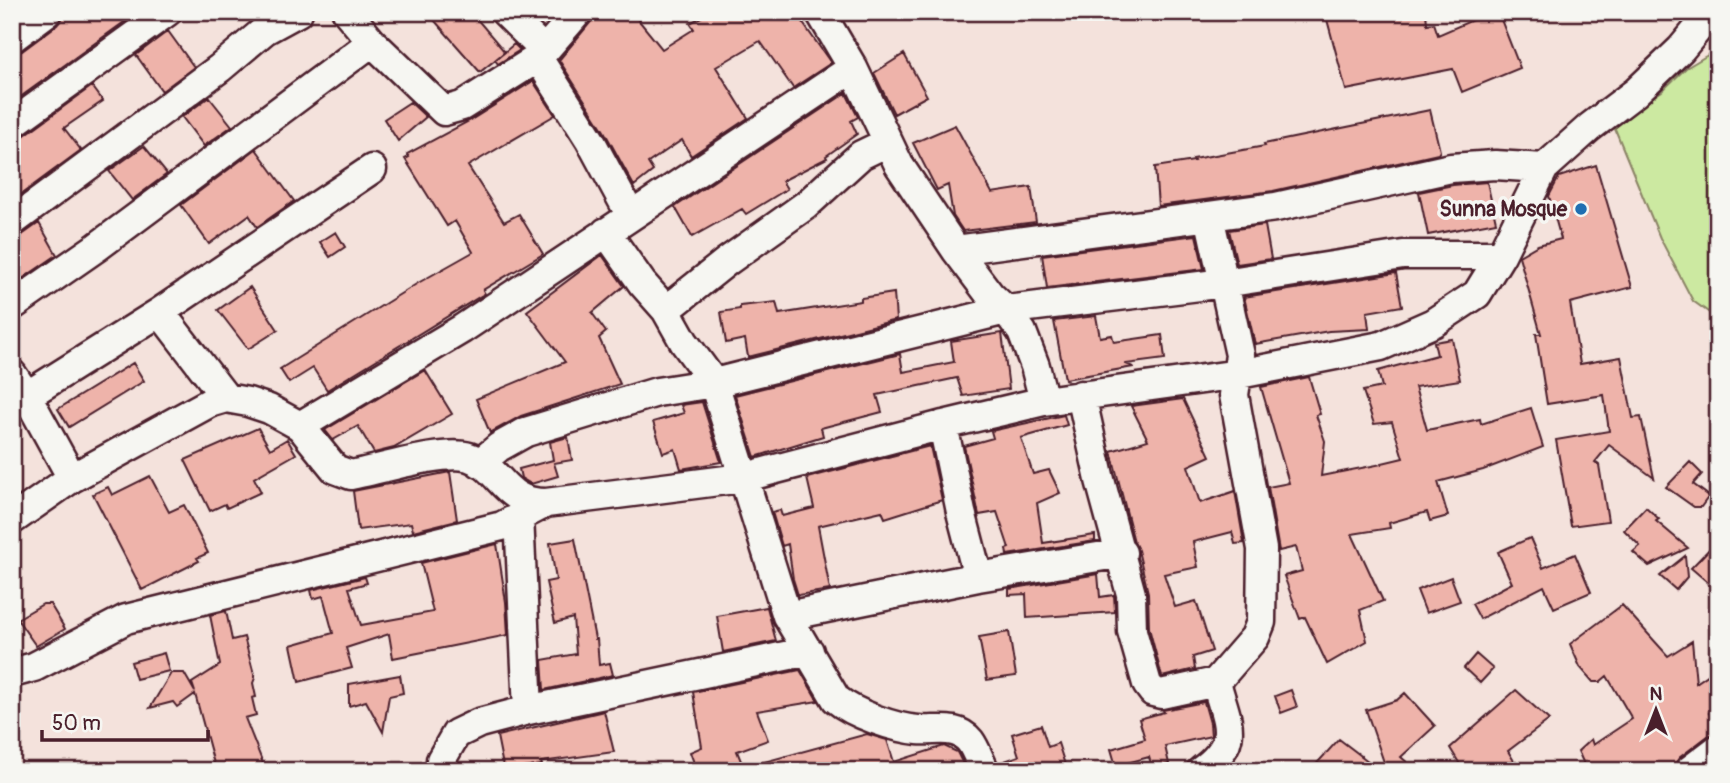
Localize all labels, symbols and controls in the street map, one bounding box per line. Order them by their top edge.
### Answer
place label: Sunna Mosque [1440,196,1568,223]
marker: Sunna Mosque [1573,201,1589,217]
north arrow [1622,674,1692,744]
text: N [1650,682,1663,706]
scale bar [42,699,208,743]
text: 50 m [52,710,101,737]

